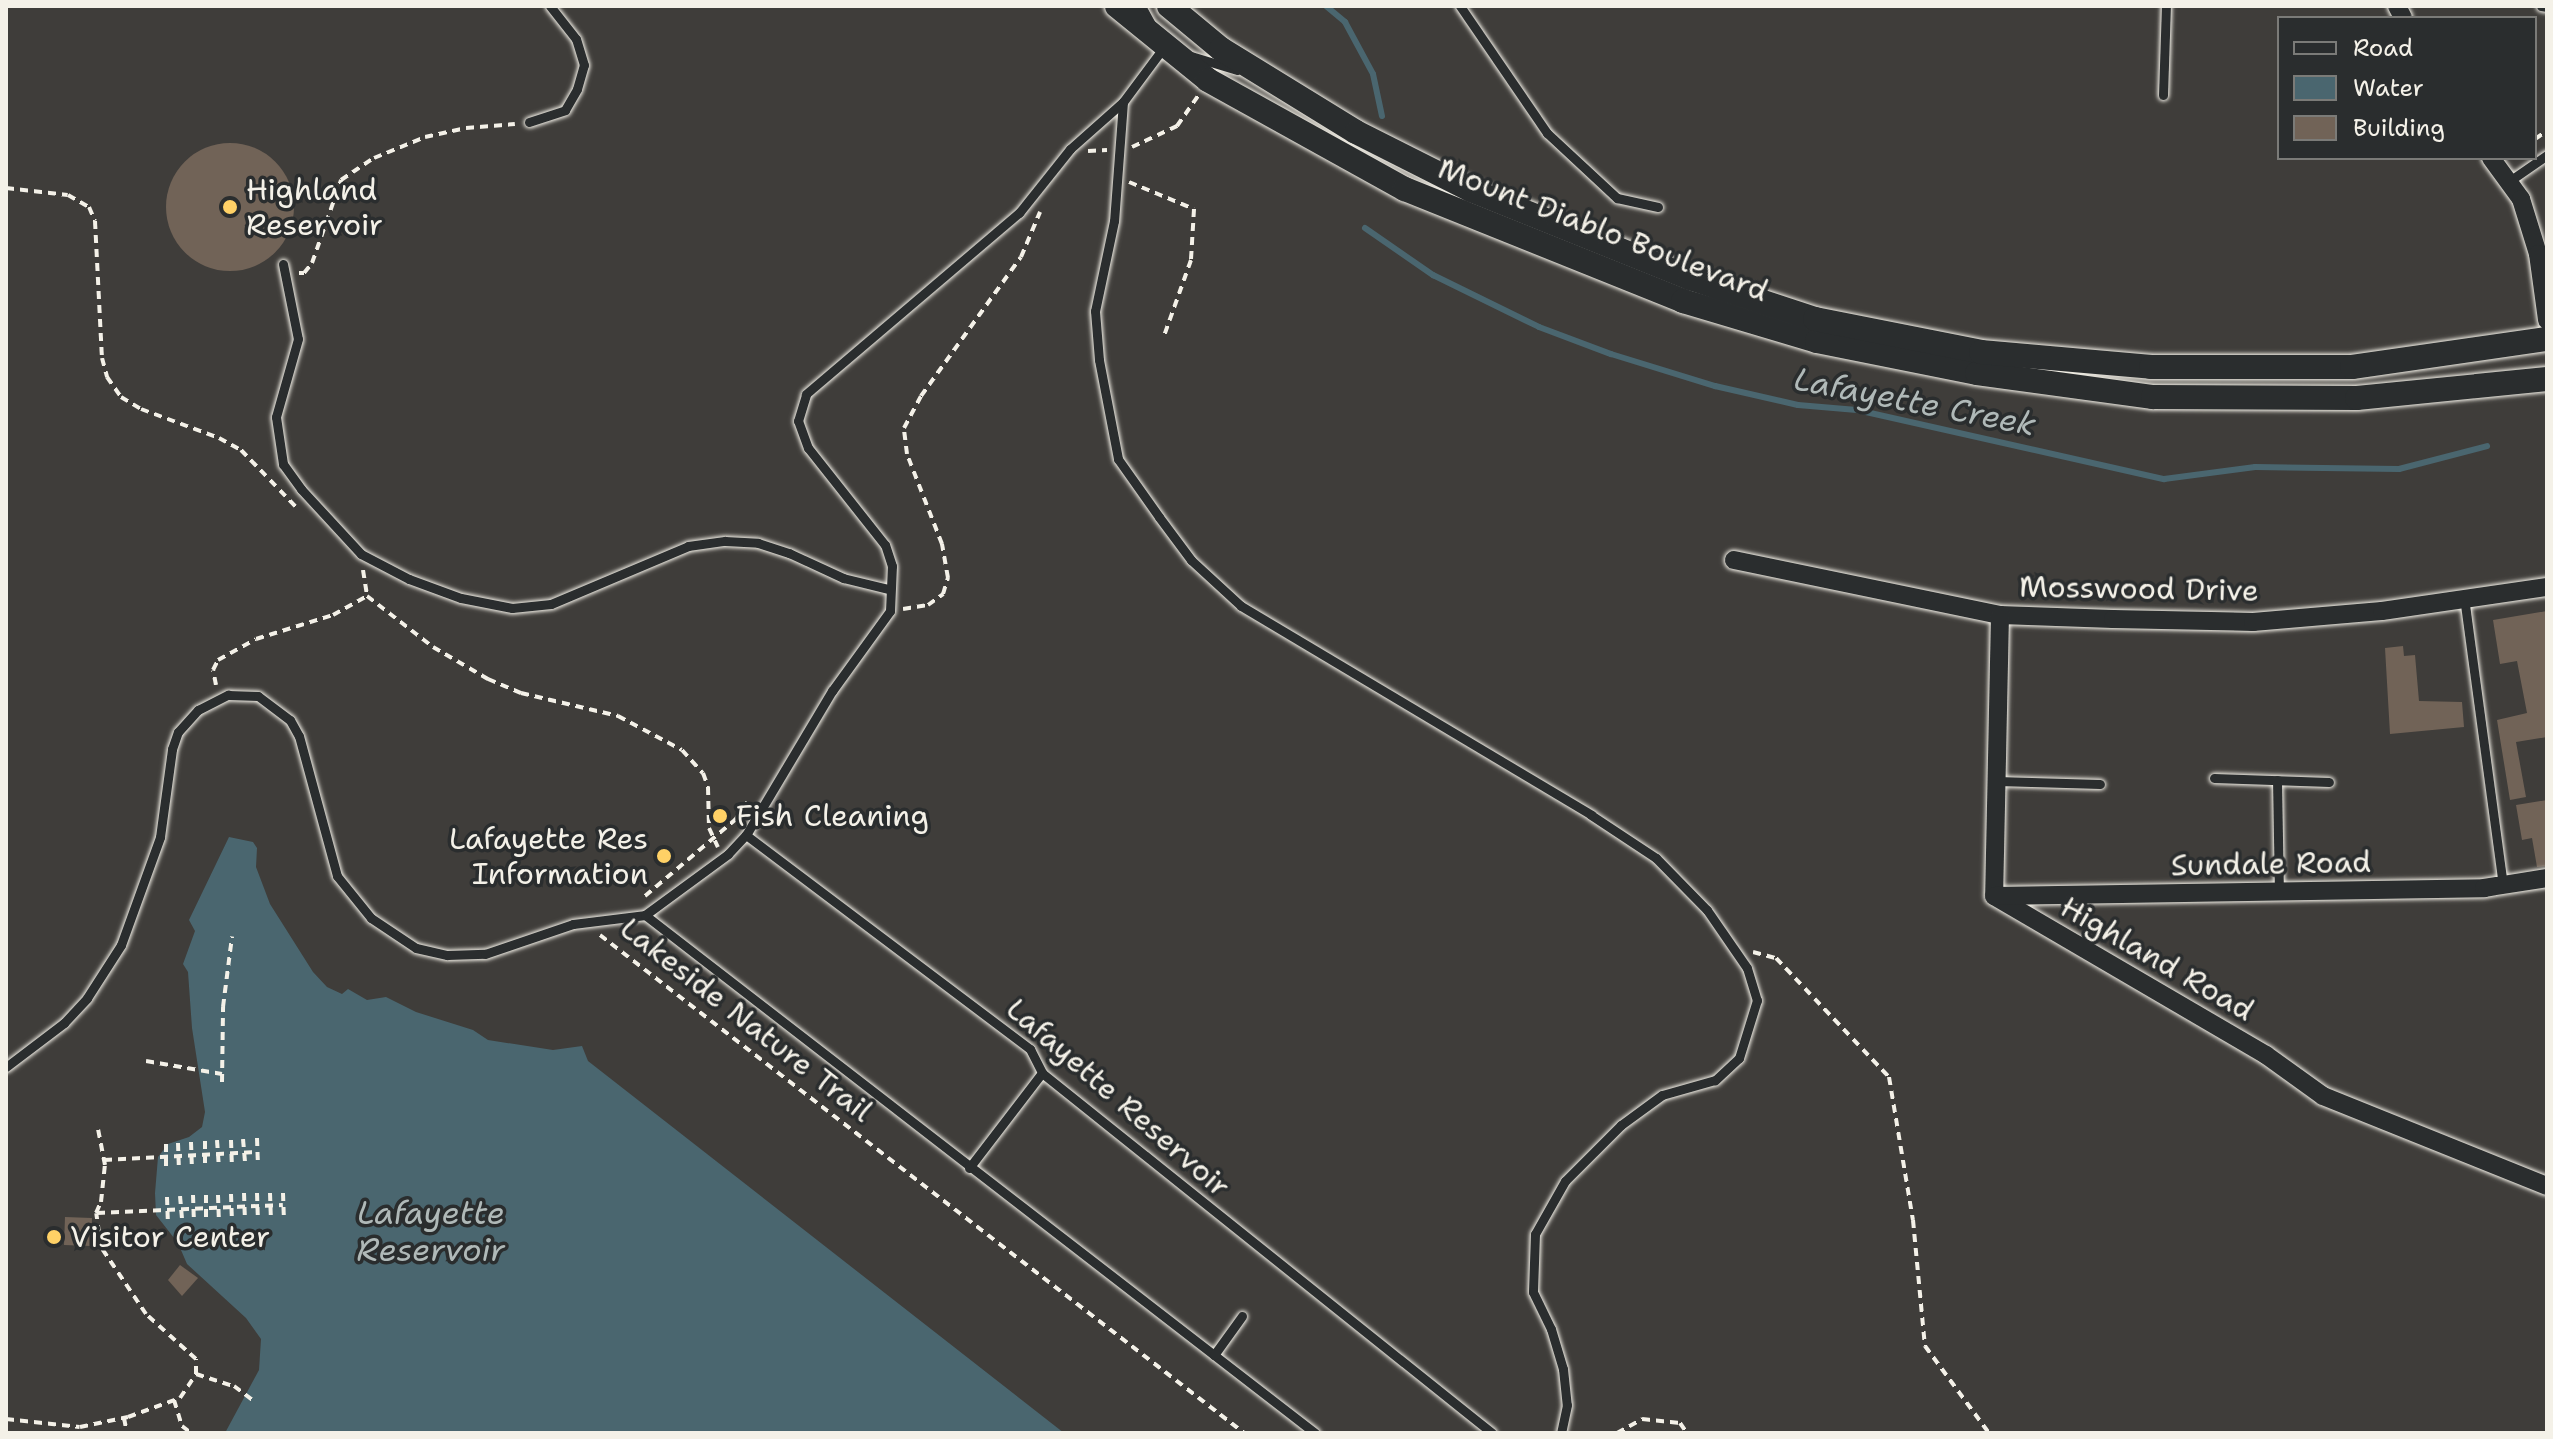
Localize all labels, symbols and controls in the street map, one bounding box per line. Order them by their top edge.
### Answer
legend [2277,16,2537,160]
text: Road [2353,32,2413,64]
text: Water [2353,72,2424,104]
text: Building [2353,112,2445,144]
street label: Mount Diablo Boulevard [1433,150,1773,310]
place label: Highland Reservoir [246,172,383,242]
marker: Highland Reservoir [221,198,239,216]
water label: Lafayette Creek [1791,360,2039,444]
street label: Mosswood Drive [2019,569,2259,609]
place label: Fish Cleaning [736,798,929,834]
marker: Fish Cleaning [711,807,729,825]
place label: Lafayette Res Information [449,821,648,892]
street label: Sundale Road [2171,844,2371,884]
marker: Lafayette Res Information [655,847,673,865]
street label: Highland Road [2054,889,2260,1029]
street label: Lakeside Nature Trail [613,910,879,1130]
street label: Lafayette Reservoir [999,991,1237,1205]
water label: Lafayette Reservoir [357,1195,505,1270]
place label: Visitor Center [70,1219,270,1255]
marker: Visitor Center [45,1228,63,1246]

